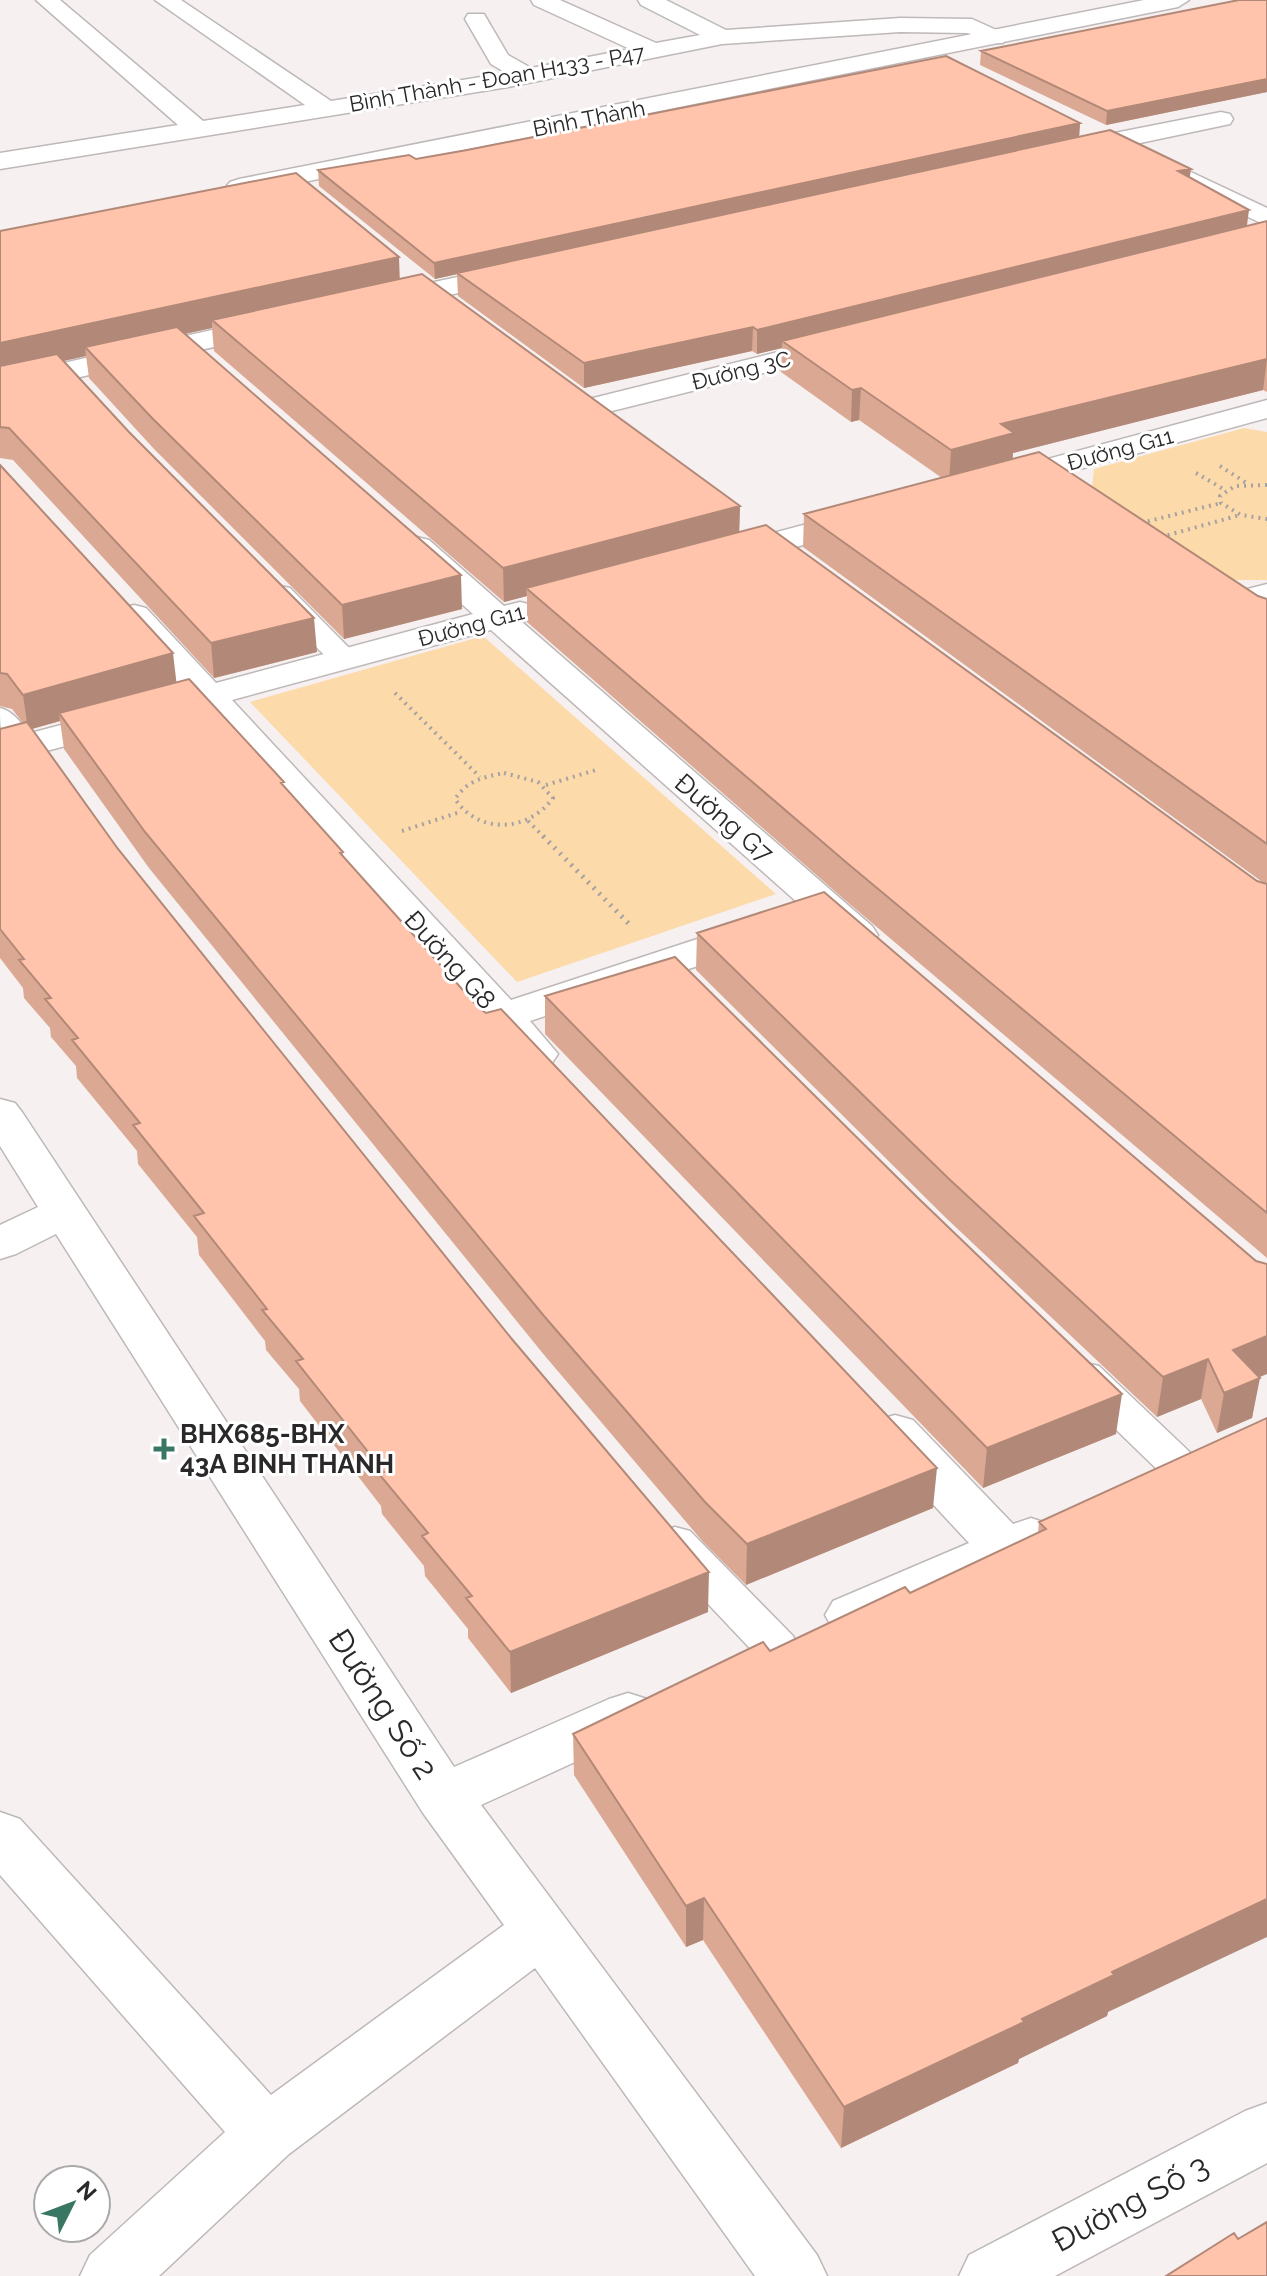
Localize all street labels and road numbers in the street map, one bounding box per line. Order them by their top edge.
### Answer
street label: Bình Thành - Đoạn H133 - P47 [347,39,647,117]
street label: Bình Thành [530,94,648,142]
street label: Đường 3C [689,345,793,395]
street label: Đường G11 [1064,422,1176,476]
street label: Đường G11 [415,598,527,652]
street label: Đường G7 [669,767,779,869]
street label: Đường G8 [398,905,502,1015]
street label: Đường Số 2 [321,1622,446,1786]
street label: Đường Số 3 [1045,2146,1214,2259]

